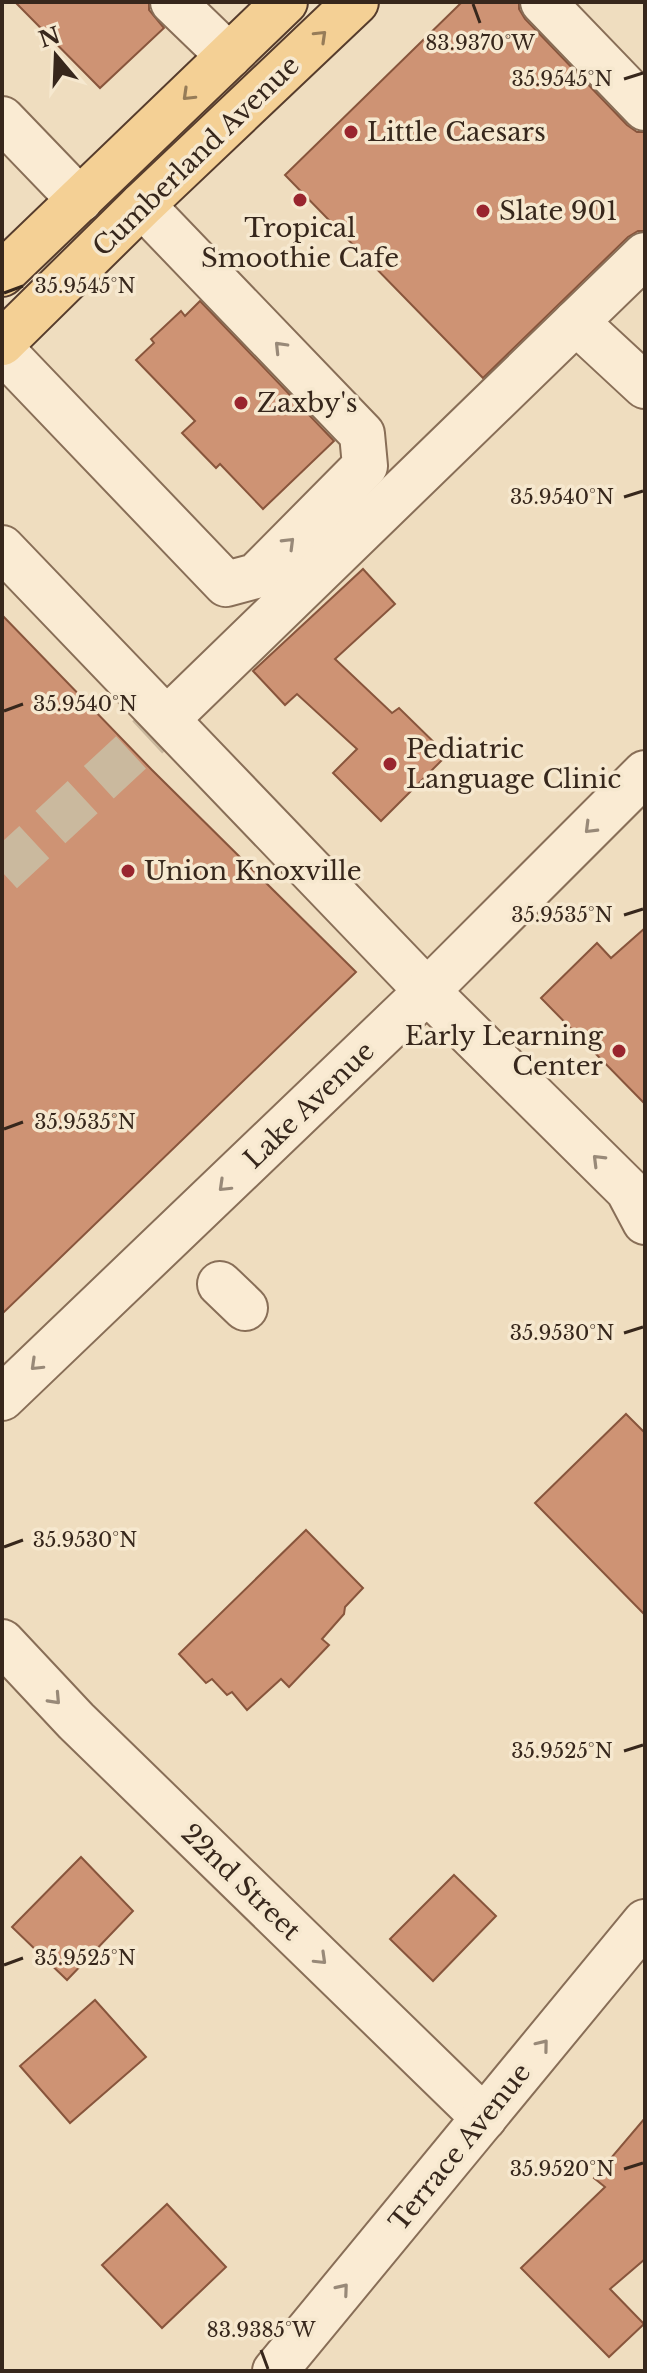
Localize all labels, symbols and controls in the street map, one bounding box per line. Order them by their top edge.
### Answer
north arrow [16,16,96,96]
text: N [35,21,64,54]
text: 83.9370°W [425,31,535,55]
one-way arrow [311,32,326,46]
street label: Cumberland Avenue [86,49,306,263]
text: 35.9545°N [511,67,613,91]
one-way arrow [183,86,197,101]
place label: Little Caesars [367,116,546,148]
marker: Little Caesars [342,123,360,141]
marker: Tropical Smoothie Cafe [291,191,309,209]
place label: Slate 901 [499,195,618,227]
marker: Slate 901 [474,202,492,220]
place label: Tropical Smoothie Cafe [201,212,399,274]
text: 35.9545°N [34,274,136,298]
one-way arrow [275,342,289,357]
place label: Zaxby's [257,387,357,419]
marker: Zaxby's [232,394,250,412]
text: 35.9540°N [510,485,614,509]
one-way arrow [280,538,294,552]
text: 35.9540°N [33,692,137,716]
place label: Pediatric Language Clinic [406,733,621,795]
marker: Pediatric Language Clinic [381,755,399,773]
one-way arrow [585,819,599,833]
place label: Union Knoxville [144,855,362,887]
marker: Union Knoxville [119,862,137,880]
text: 35.9535°N [511,903,613,927]
place label: Early Learning Center [405,1020,604,1082]
street label: Lake Avenue [237,1035,381,1175]
marker: Early Learning Center [610,1042,628,1060]
text: 35.9535°N [34,1110,136,1134]
one-way arrow [593,1155,607,1170]
one-way arrow [219,1177,233,1191]
text: 35.9530°N [510,1321,614,1345]
one-way arrow [31,1356,45,1371]
text: 35.9530°N [33,1528,137,1552]
one-way arrow [46,1690,61,1704]
text: 35.9525°N [511,1739,613,1763]
street label: 22nd Street [175,1817,307,1947]
text: 35.9525°N [34,1946,136,1970]
one-way arrow [312,1950,326,1965]
one-way arrow [534,2040,548,2055]
street label: Terrace Avenue [383,2057,537,2237]
text: 35.9520°N [510,2157,614,2181]
one-way arrow [333,2284,348,2298]
text: 83.9385°W [207,2318,316,2342]

